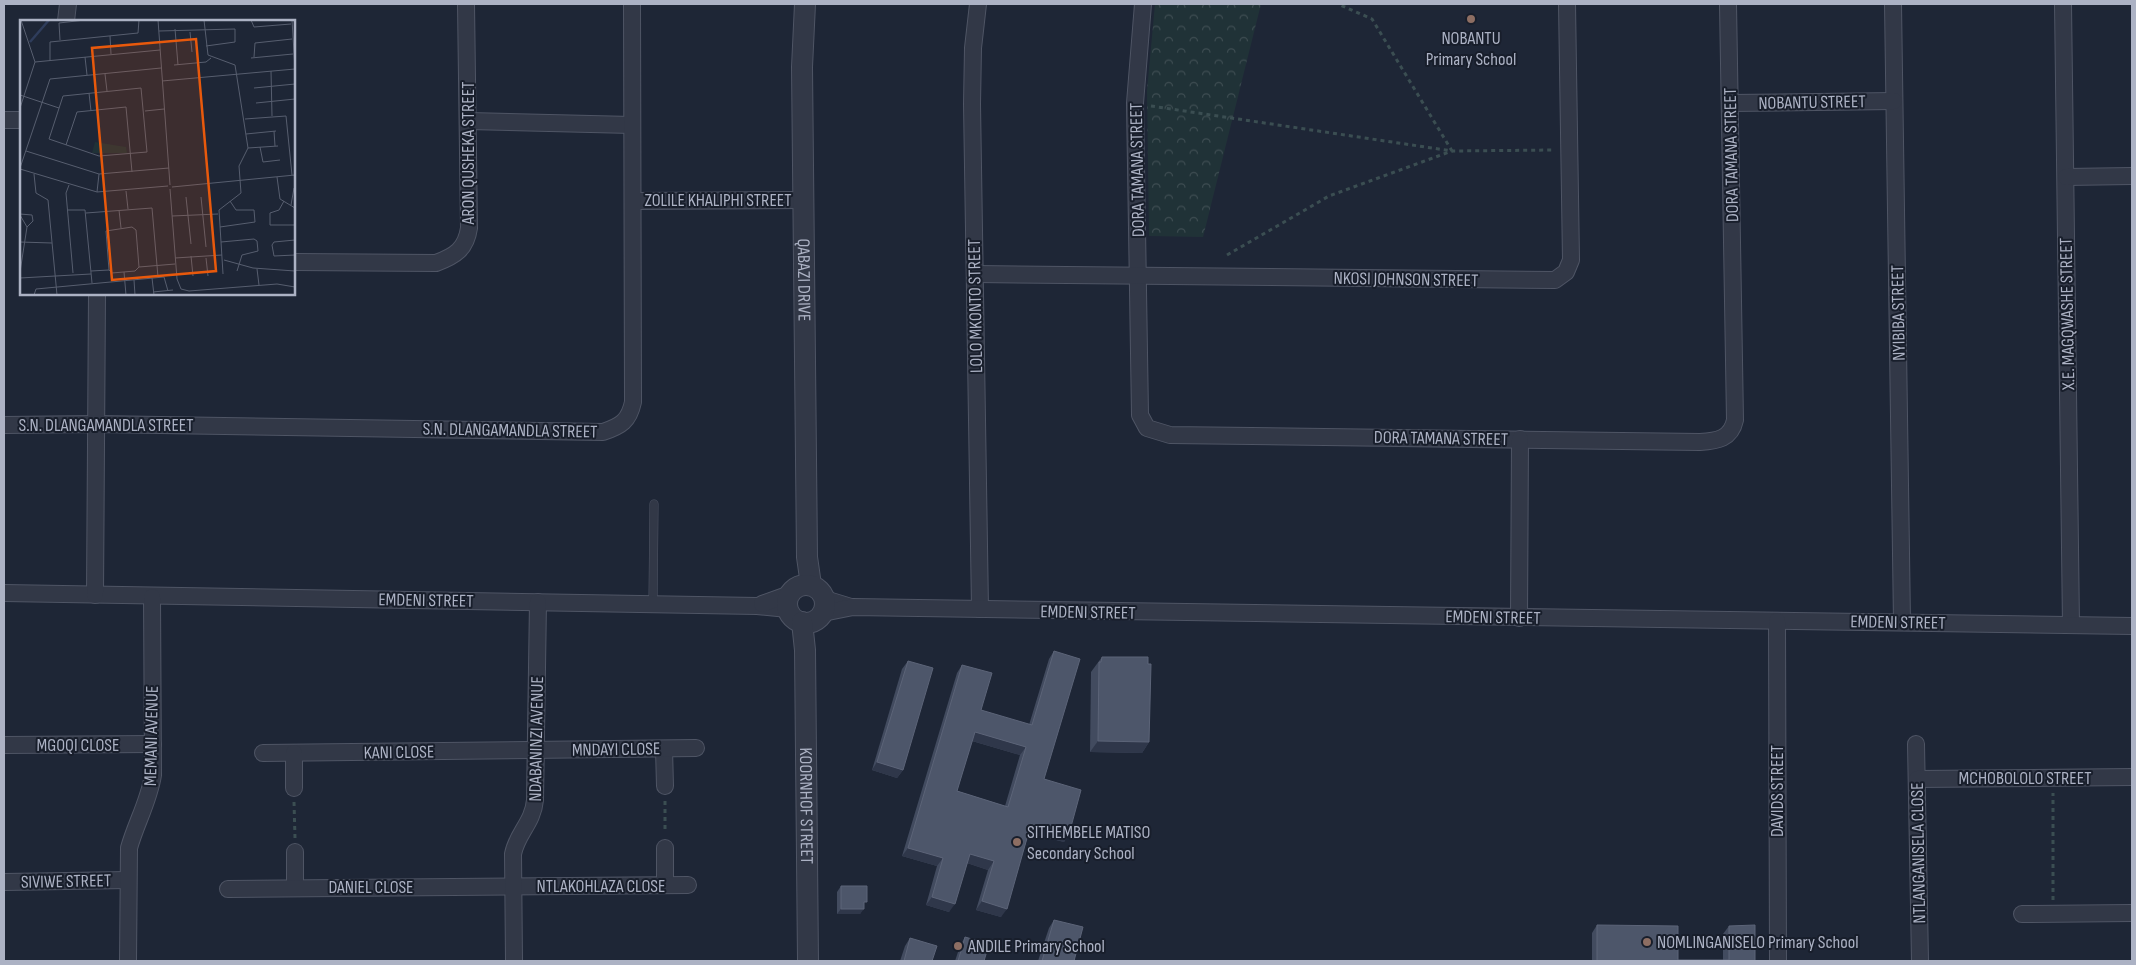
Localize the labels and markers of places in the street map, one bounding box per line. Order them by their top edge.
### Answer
marker: NOBANTU Primary School [1465,13,1477,25]
place label: NOBANTU Primary School [1426,28,1516,70]
place label: SITHEMBELE MATISO Secondary School [1027,822,1150,864]
marker: SITHEMBELE MATISO Secondary School [1011,836,1023,848]
place label: NOMLINGANISELO Primary School [1657,932,1859,953]
place label: ANDILE Primary School [967,936,1105,957]
marker: NOMLINGANISELO Primary School [1641,936,1653,948]
marker: ANDILE Primary School [952,940,964,952]

